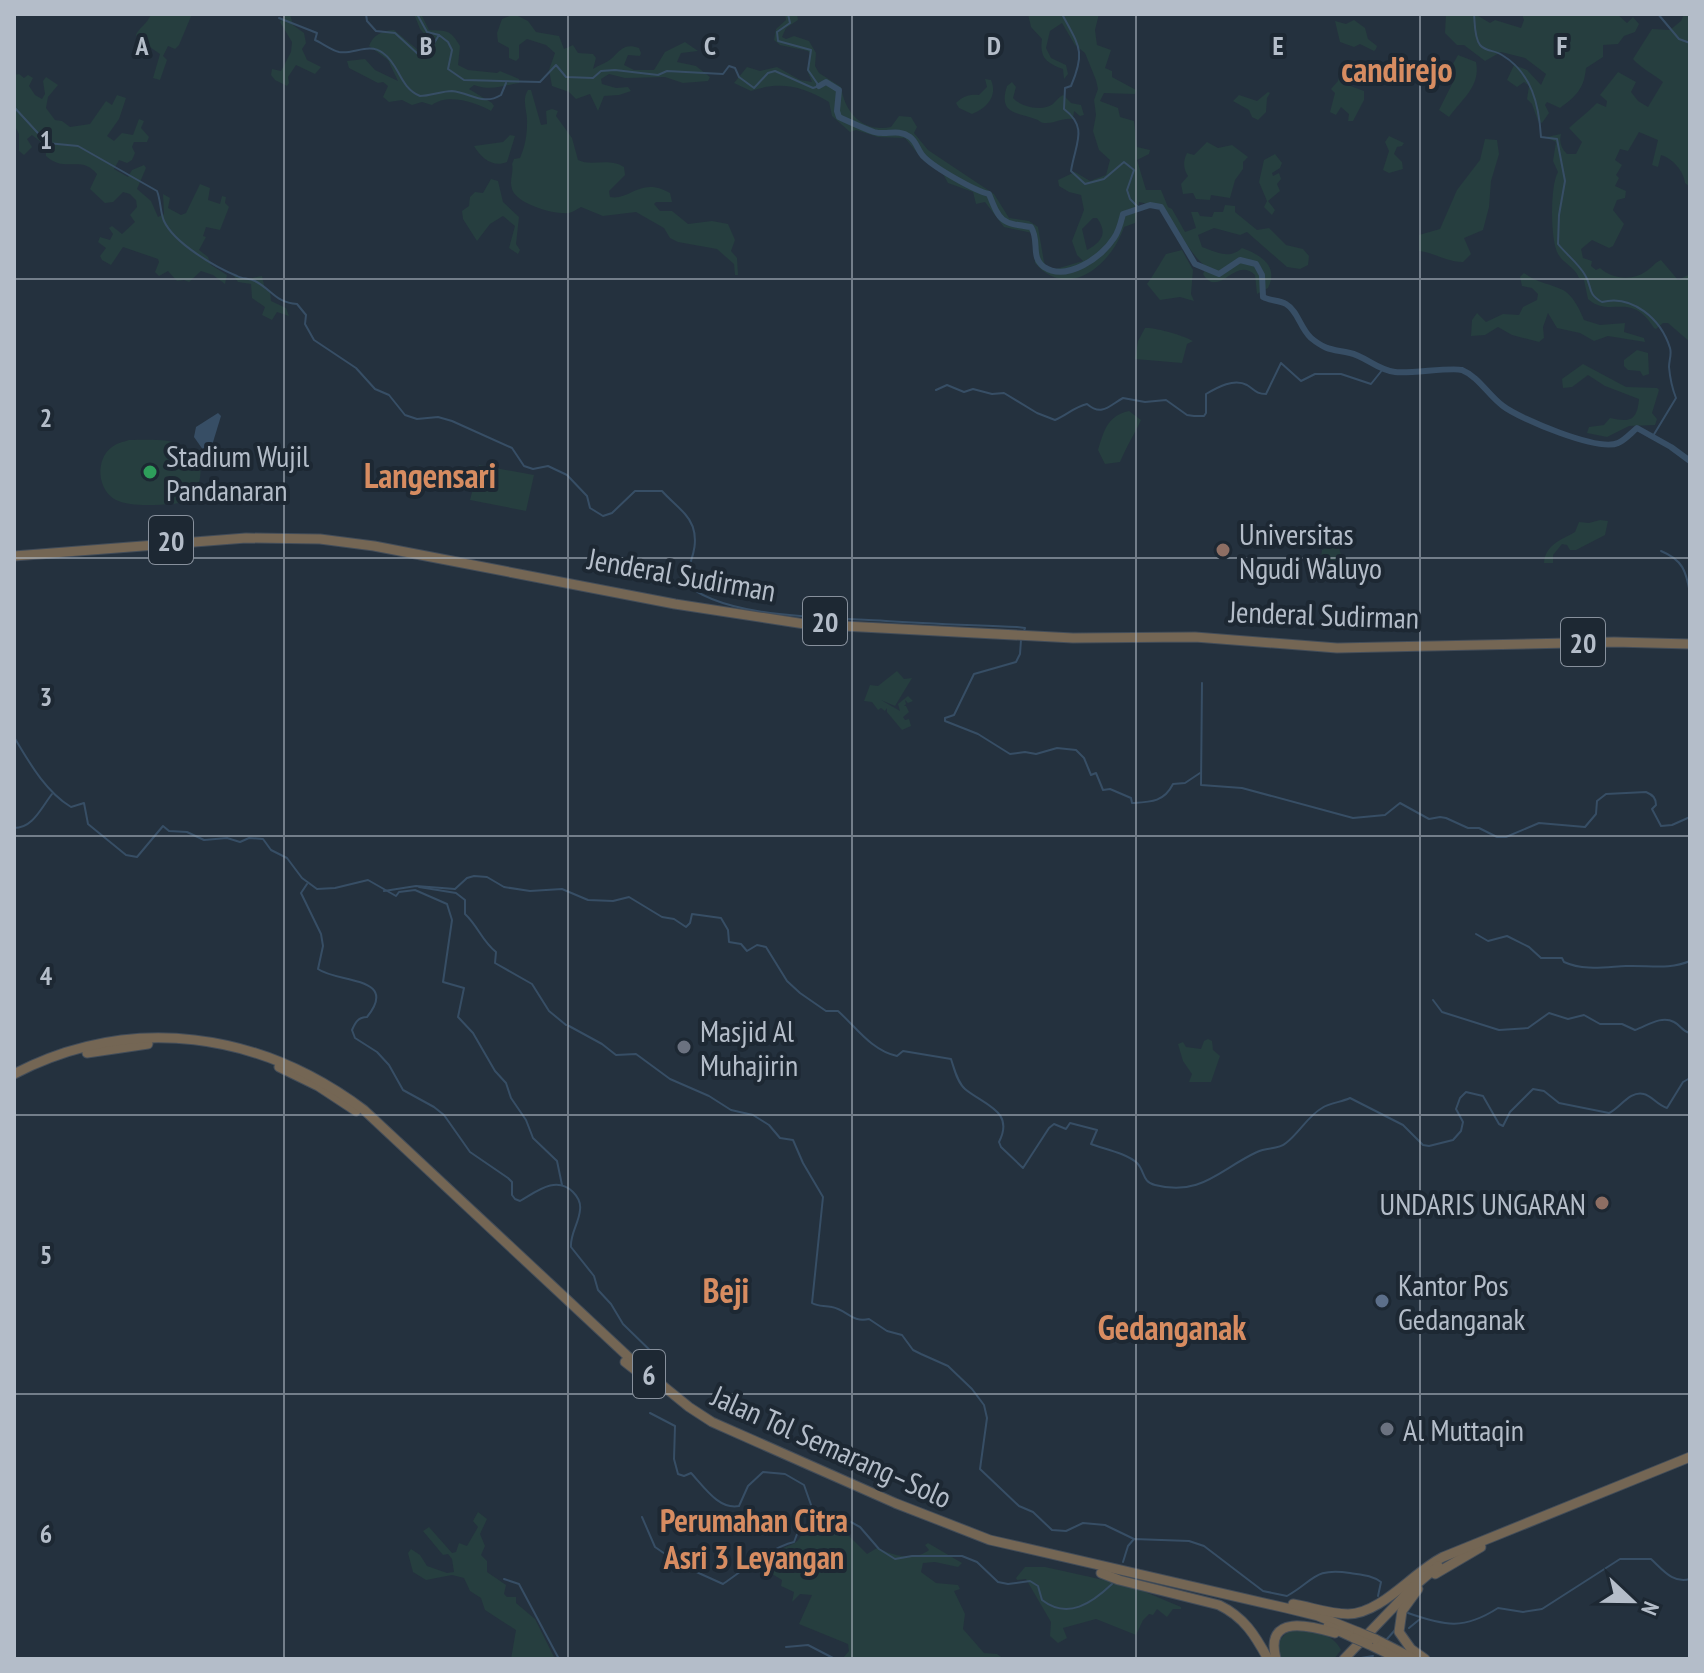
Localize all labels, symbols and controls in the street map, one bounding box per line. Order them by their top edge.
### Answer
text: A [134,29,149,62]
text: B [420,29,433,62]
text: C [704,29,716,62]
text: D [987,29,1001,62]
text: E [1272,29,1284,62]
text: F [1557,29,1568,62]
district label: candirejo [1341,47,1453,91]
text: 1 [40,123,52,156]
text: 2 [40,401,52,434]
place label: Stadium Wujil Pandanaran [166,436,309,509]
district label: Langensari [364,453,496,497]
marker: Stadium Wujil Pandanaran [141,463,159,481]
place label: Universitas Ngudi Waluyo [1239,514,1382,587]
road number: 20 [149,516,193,564]
street label: Jenderal Sudirman [584,538,779,610]
marker: Universitas Ngudi Waluyo [1214,541,1232,559]
street label: Jenderal Sudirman [1227,591,1420,637]
road number: 20 [803,597,847,645]
road number: 20 [1561,618,1605,666]
text: 3 [40,680,52,713]
text: 4 [40,959,53,992]
place label: Masjid Al Muhajirin [700,1011,798,1084]
marker: Masjid Al Muhajirin [675,1038,693,1056]
place label: UNDARIS UNGARAN [1380,1184,1586,1223]
marker: UNDARIS UNGARAN [1593,1194,1611,1212]
text: 5 [40,1238,52,1271]
place label: Kantor Pos Gedanganak [1398,1265,1525,1338]
district label: Beji [703,1268,749,1312]
marker: Kantor Pos Gedanganak [1373,1292,1391,1310]
district label: Gedanganak [1098,1305,1247,1349]
road number: 6 [633,1350,665,1398]
street label: Jalan Tol Semarang–Solo [705,1375,958,1516]
place label: Al Muttaqin [1403,1410,1524,1449]
marker: Al Muttaqin [1378,1420,1396,1438]
district label: Perumahan Citra Asri 3 Leyangan [660,1499,848,1578]
text: 6 [40,1517,52,1550]
north arrow [1592,1561,1672,1641]
text: N [1635,1598,1666,1619]

